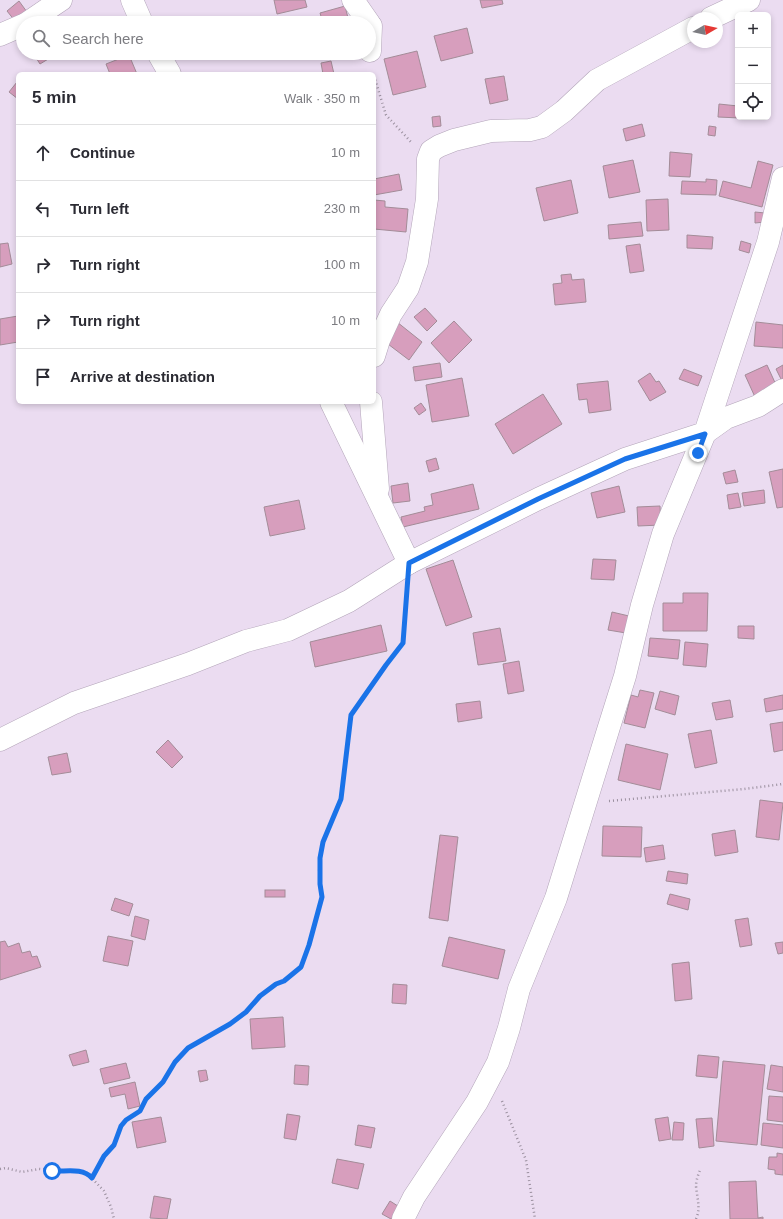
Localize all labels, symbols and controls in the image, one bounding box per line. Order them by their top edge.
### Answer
north arrow [687,12,723,48]
map controls [735,12,771,120]
button: + [735,12,771,48]
search box [16,16,376,60]
icon: search [30,27,52,49]
text: Search here [62,30,144,47]
button: − [735,48,771,84]
button: locate [735,84,771,120]
text: 5 min [32,88,76,107]
text: Walk · 350 m [284,91,360,106]
icon: ahead [32,142,54,164]
text: Continue [70,144,135,161]
text: 10 m [331,145,360,160]
icon: left [32,198,54,220]
text: Turn left [70,200,129,217]
text: 230 m [324,201,360,216]
icon: right [32,254,54,276]
text: Turn right [70,256,140,273]
text: 100 m [324,257,360,272]
icon: right [32,310,54,332]
text: Turn right [70,312,140,329]
text: 10 m [331,313,360,328]
icon: arrive [32,366,54,388]
text: Arrive at destination [70,368,215,385]
route end [689,444,707,462]
route start [43,1162,61,1180]

